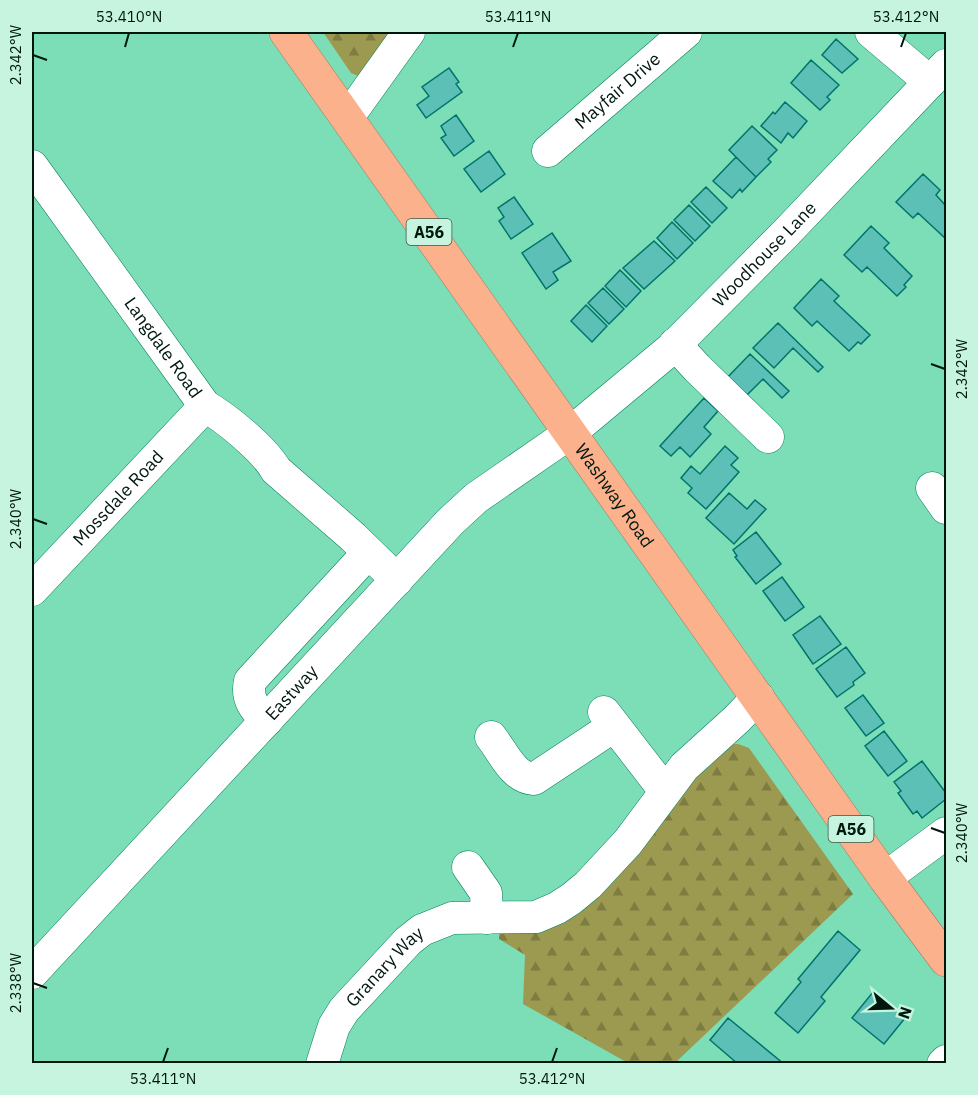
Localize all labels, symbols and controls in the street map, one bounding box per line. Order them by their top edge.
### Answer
text: 53.410°N [96,7,162,26]
text: 53.411°N [485,7,551,26]
text: 53.412°N [873,7,939,26]
text: 2.342°W [6,24,25,85]
street label: Mayfair Drive [570,47,665,134]
street label: Woodhouse Lane [707,196,821,311]
road number: A56 [406,219,452,245]
street label: Langdale Road [119,293,207,402]
text: 2.342°W [952,338,971,399]
street label: Washway Road [570,439,659,552]
street label: Mossdale Road [68,445,168,550]
text: 2.340°W [6,488,25,549]
street label: Eastway [260,660,323,725]
text: 2.340°W [952,802,971,863]
road number: A56 [828,816,874,842]
street label: Granary Way [341,921,428,1012]
text: 2.338°W [6,952,25,1013]
north arrow [861,978,921,1038]
text: N [894,1004,917,1022]
text: 53.411°N [130,1069,196,1088]
text: 53.412°N [519,1069,585,1088]

